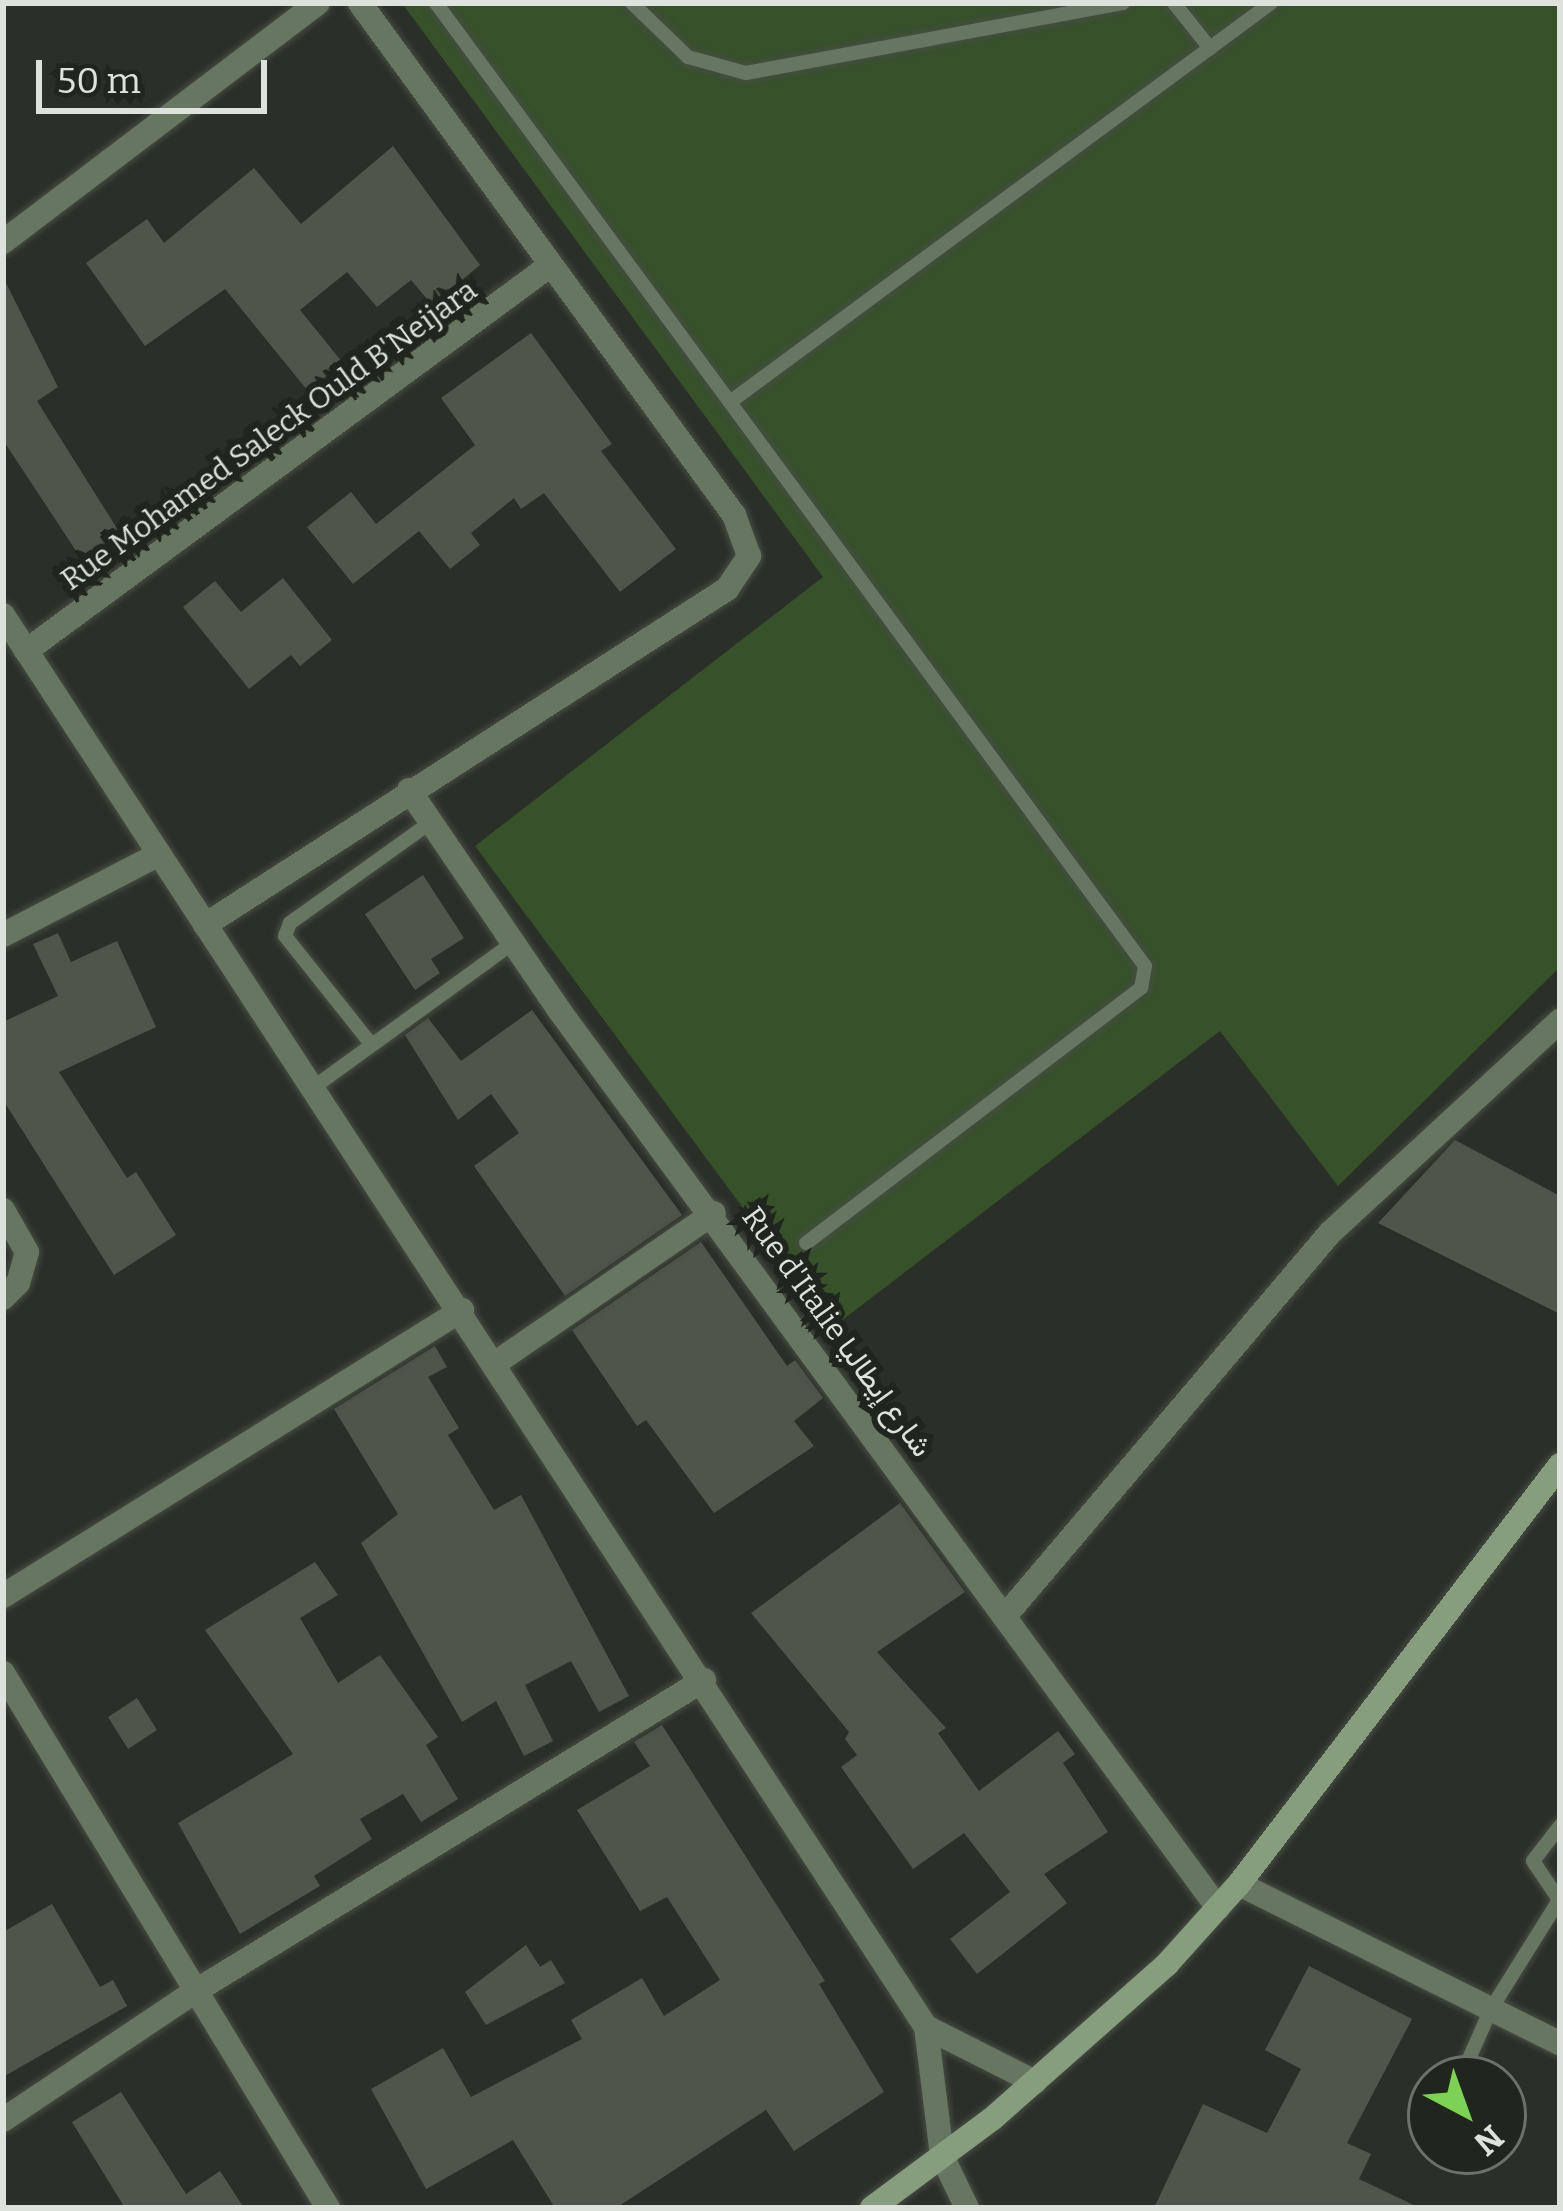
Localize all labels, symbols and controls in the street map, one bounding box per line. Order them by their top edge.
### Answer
scale bar [42,36,273,110]
text: 50 m [57,59,141,103]
street label: Rue Mohamed Saleck Ould B'Neijara [54,272,484,598]
street label: Rue d'Italie شارع إيطاليا [734,1200,940,1464]
north arrow [1407,2055,1527,2175]
text: N [1466,2116,1511,2163]

